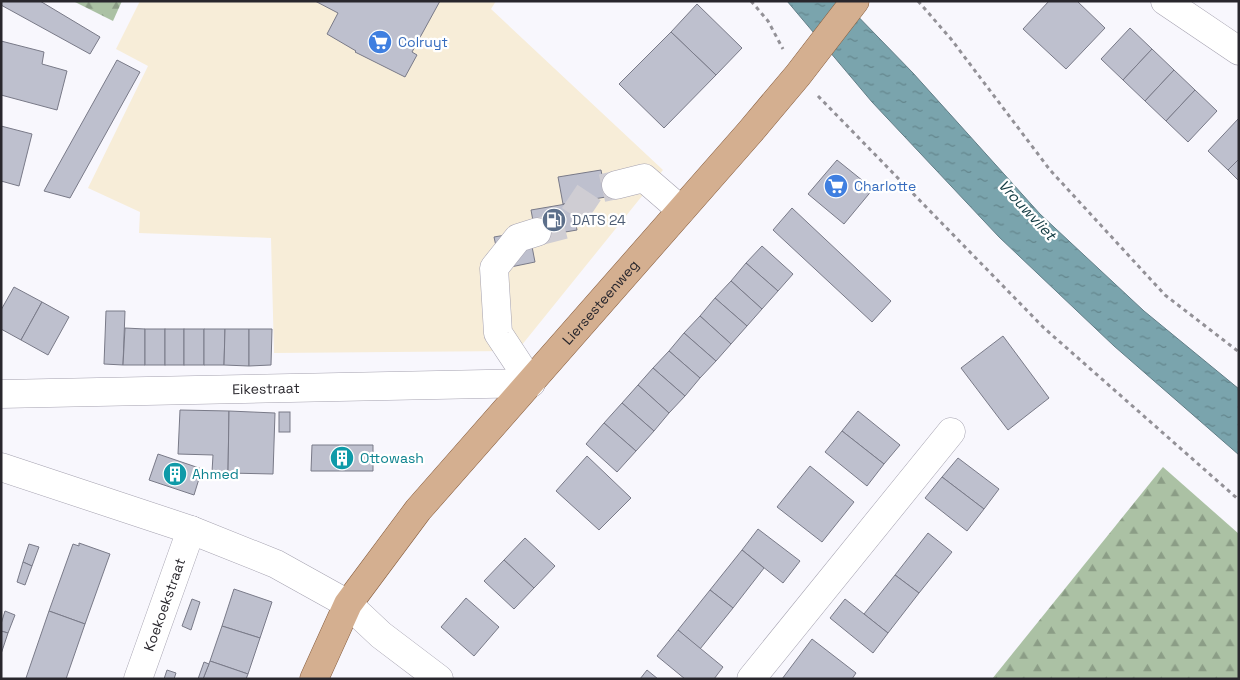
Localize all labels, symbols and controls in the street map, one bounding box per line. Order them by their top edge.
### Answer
supermarket icon: Colruyt [367,29,393,55]
place label: Colruyt [398,33,448,51]
supermarket icon: Charlotte [823,173,849,199]
water label: Vrouwvliet [995,175,1062,245]
place label: Charlotte [854,177,916,195]
fuel station icon: DATS 24 [541,207,567,233]
place label: DATS 24 [572,211,626,229]
street label: Liersesteenweg [558,256,643,348]
street label: Eikestraat [232,379,300,398]
building icon: Ottowash [329,445,355,471]
place label: Ottowash [360,449,424,467]
building icon: Ahmed [162,461,188,487]
place label: Ahmed [192,465,239,483]
street label: Koekoekstraat [140,556,189,654]

